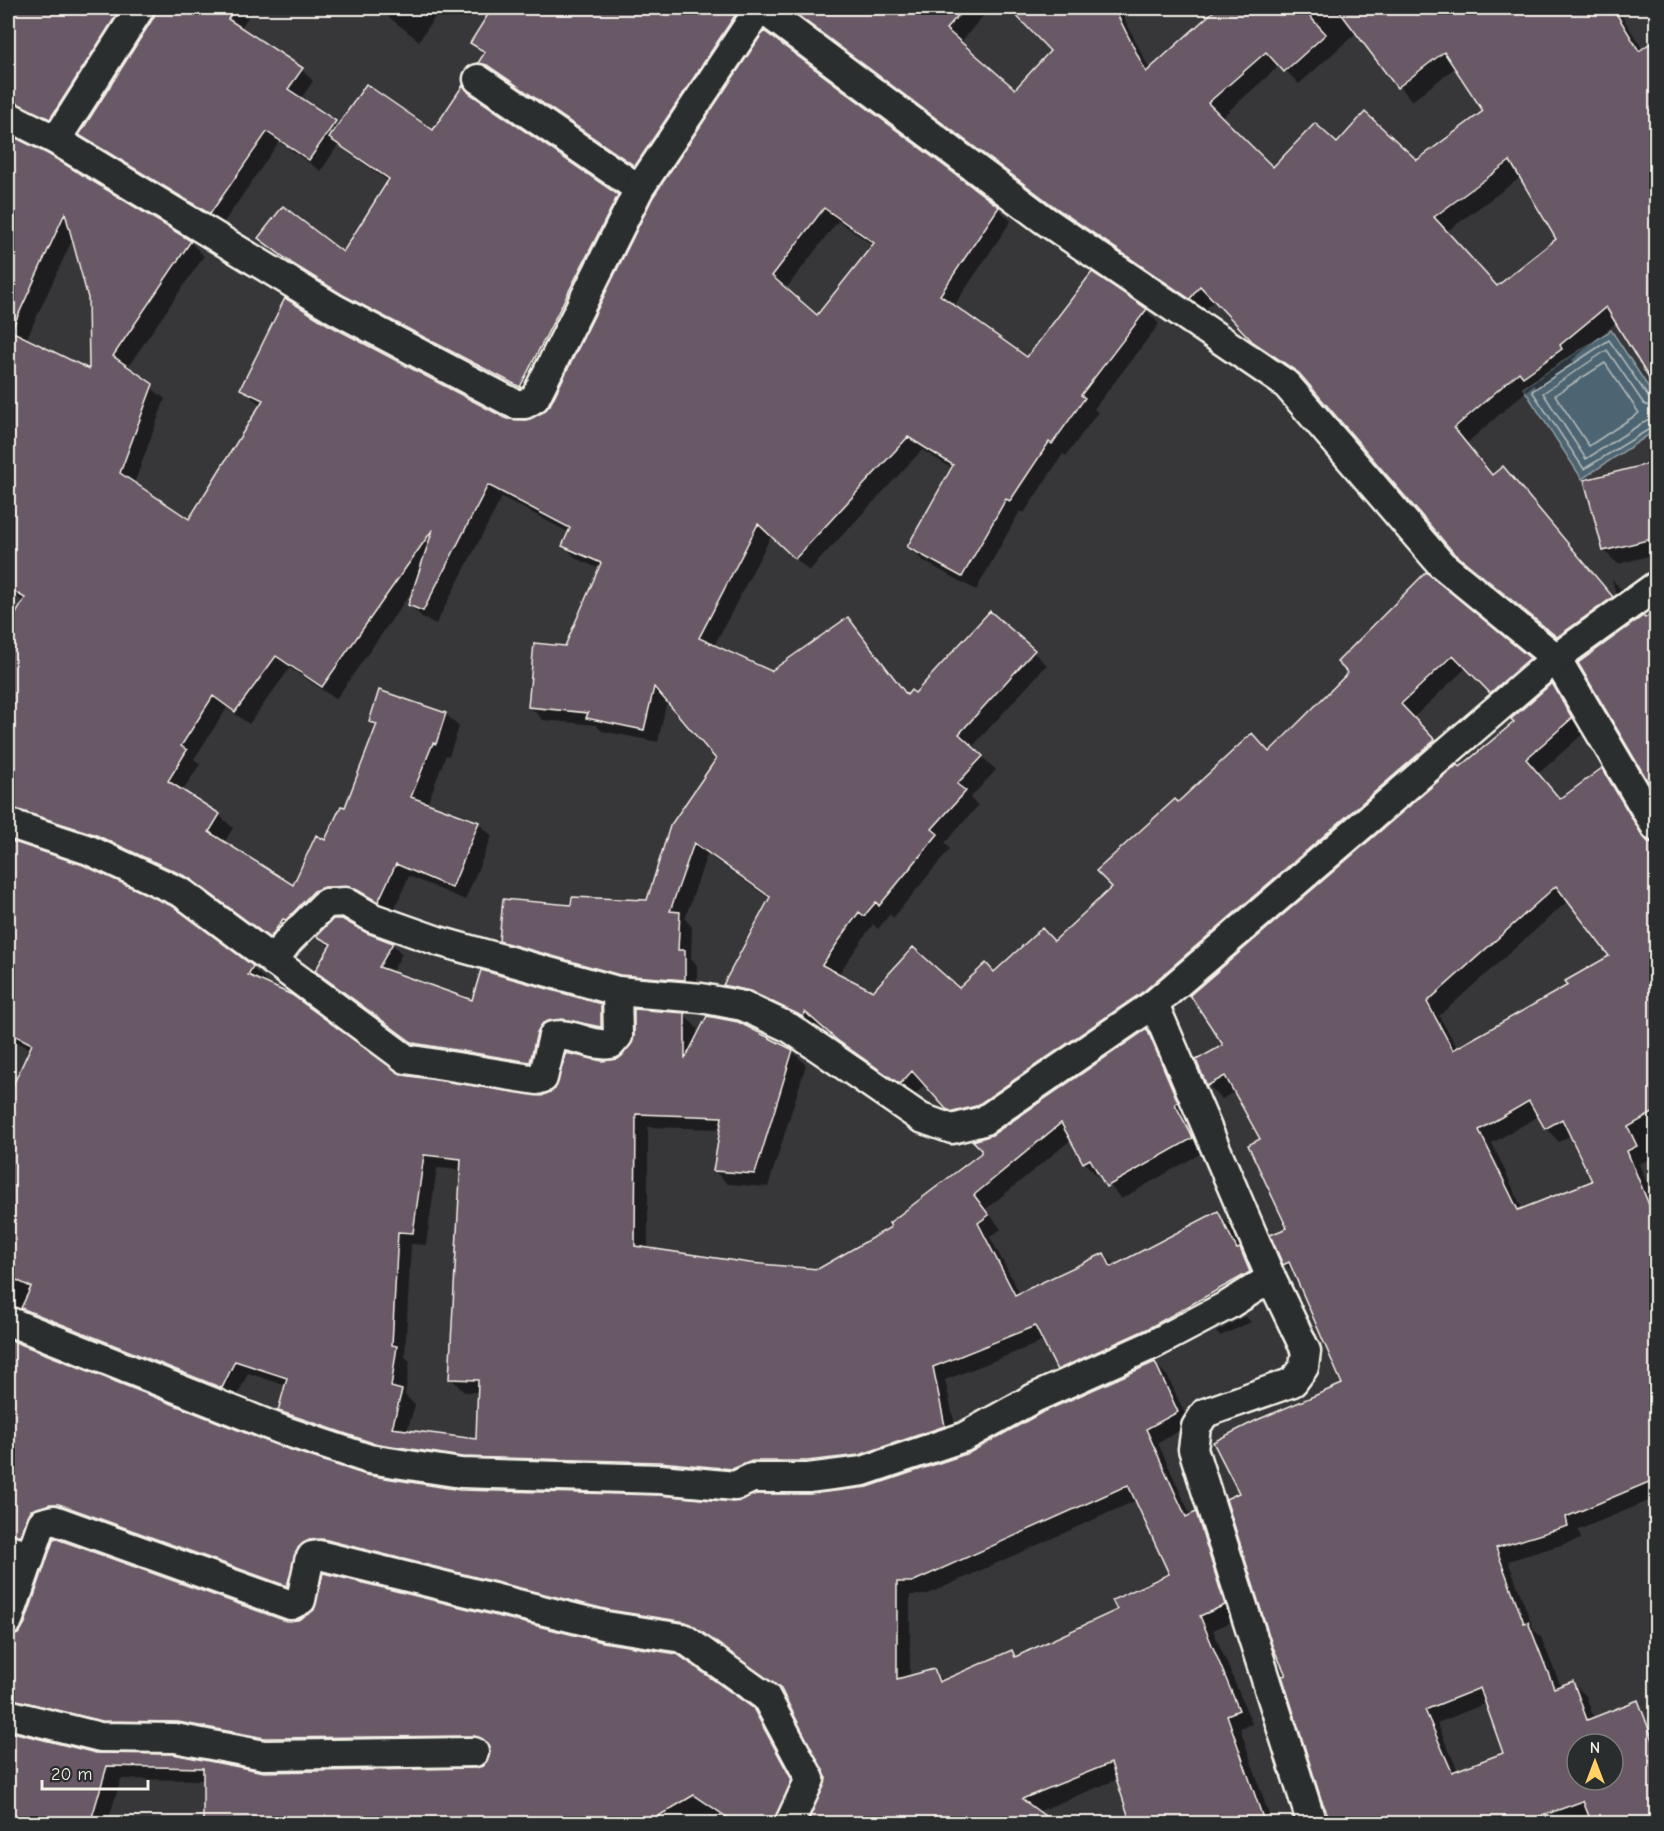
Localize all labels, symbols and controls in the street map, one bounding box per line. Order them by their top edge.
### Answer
north arrow [1565,1732,1625,1792]
text: N [1590,1739,1600,1757]
scale bar [42,1753,148,1791]
text: 20 m [51,1764,92,1785]

